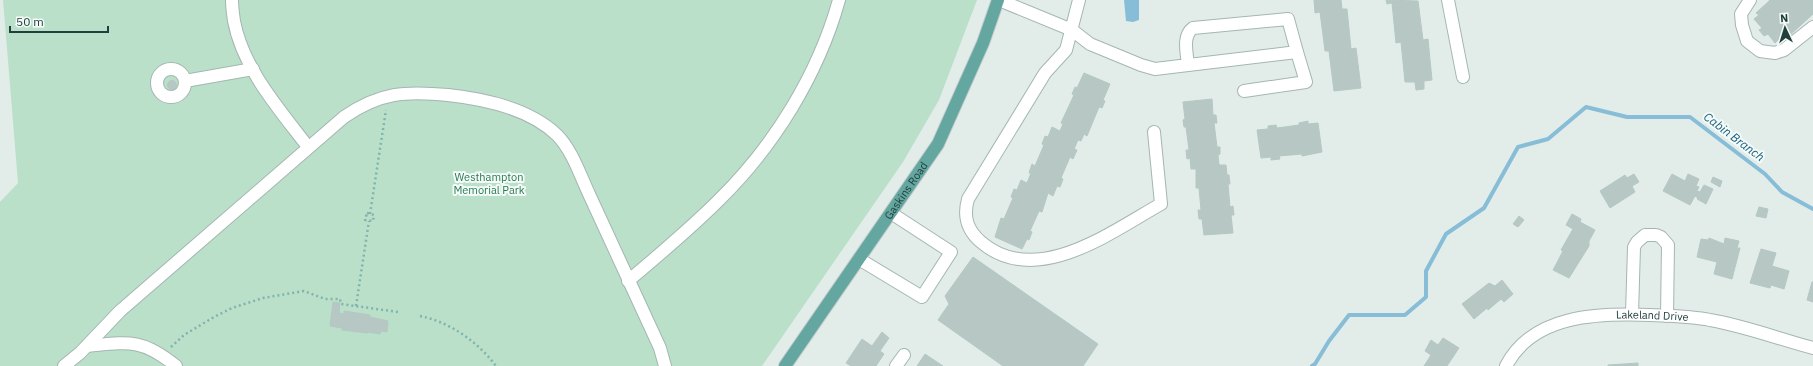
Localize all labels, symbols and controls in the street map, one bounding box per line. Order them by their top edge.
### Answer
scale bar [10,8,108,34]
north arrow [1765,8,1805,48]
text: N [1780,11,1789,25]
text: 50 m [16,14,44,29]
water label: Cabin Branch [1701,109,1768,164]
street label: Gaskins Road [881,159,931,222]
park label: Westhampton Memorial Park [453,170,525,197]
street label: Lakeland Drive [1616,307,1689,324]

